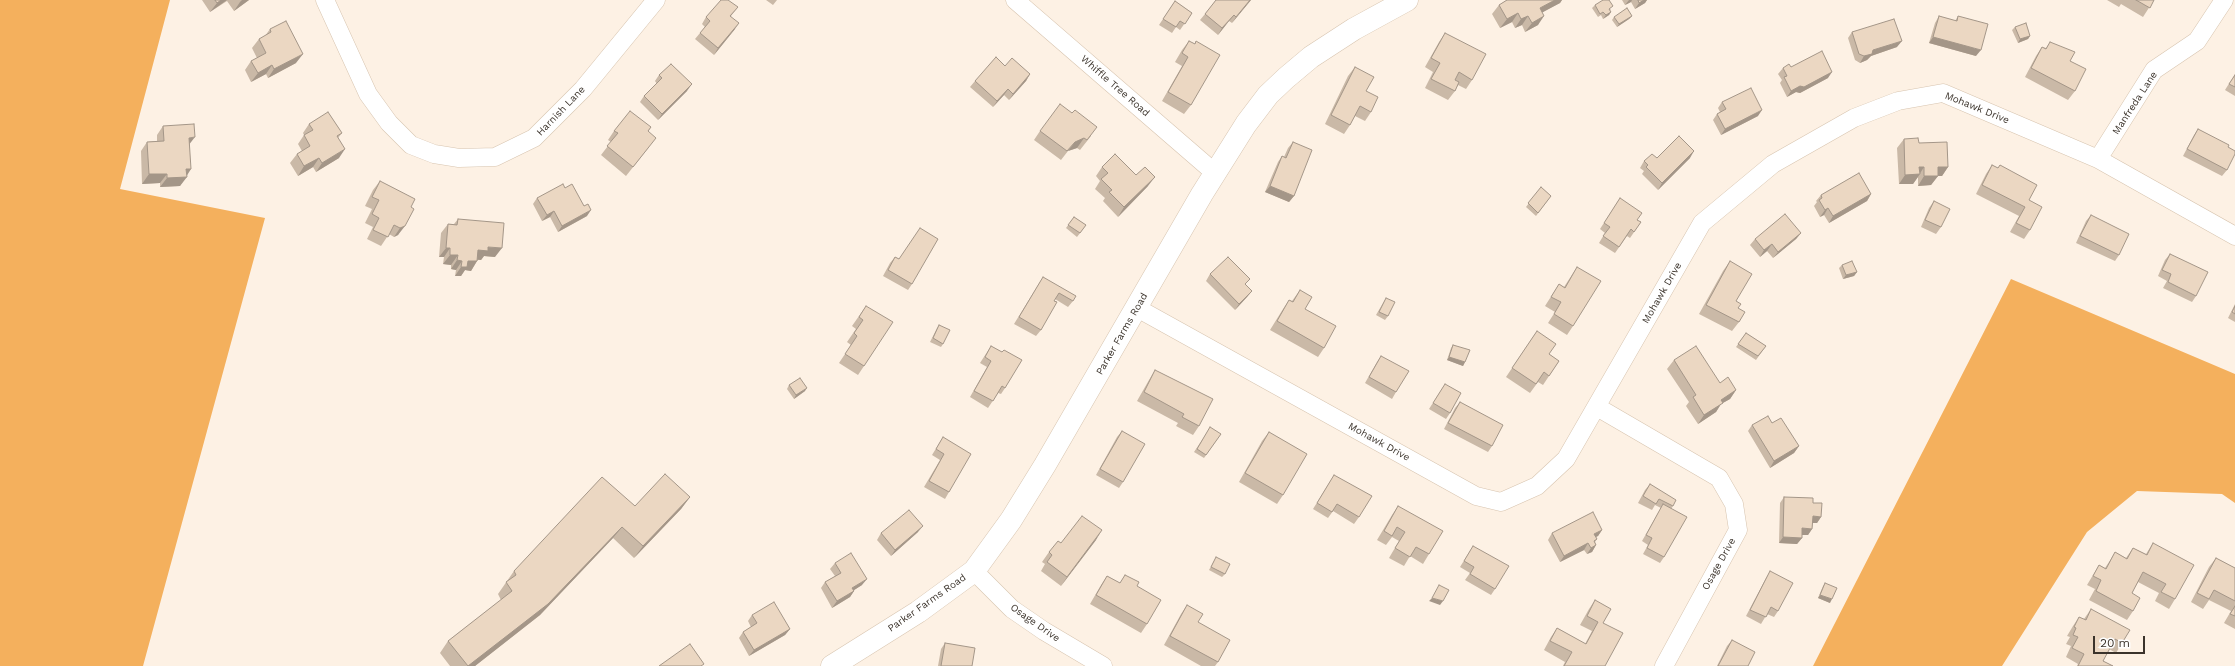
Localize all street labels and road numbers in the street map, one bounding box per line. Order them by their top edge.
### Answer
street label: Whiffle Tree Road [1078,53,1152,119]
street label: Manfreda Lane [2110,69,2160,137]
street label: Harnish Lane [534,84,588,138]
street label: Mohawk Drive [1943,90,2011,126]
street label: Mohawk Drive [1640,260,1684,326]
street label: Parker Farms Road [1094,291,1150,377]
street label: Mohawk Drive [1346,420,1412,464]
street label: Osage Drive [1700,536,1738,592]
street label: Parker Farms Road [886,572,968,634]
street label: Osage Drive [1008,602,1062,644]

